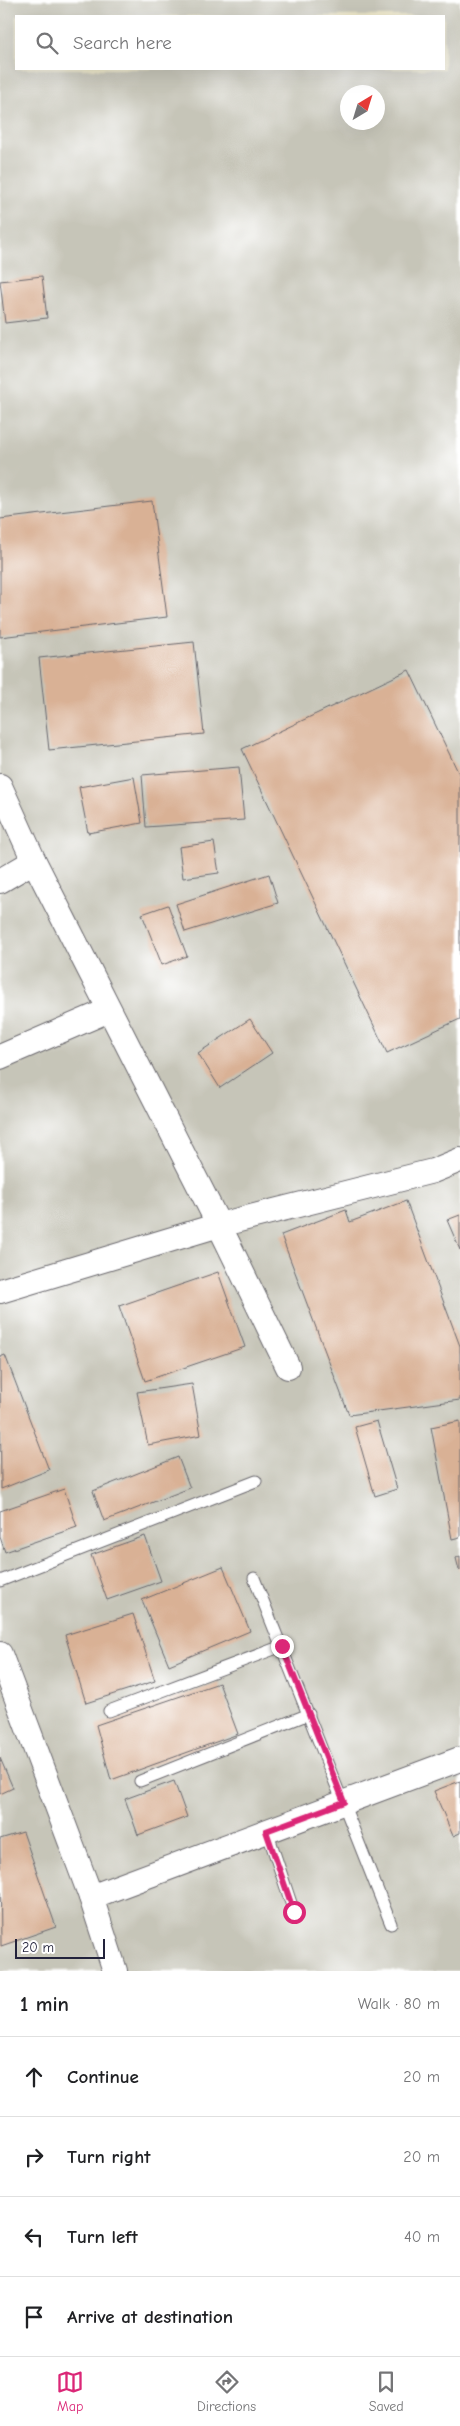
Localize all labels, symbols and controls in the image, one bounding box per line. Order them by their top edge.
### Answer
search box [15,15,445,70]
icon: search [33,29,61,57]
text: Search here [73,32,172,54]
north arrow [340,85,385,130]
route end [271,1635,294,1658]
route start [283,1901,306,1924]
scale bar [15,1936,105,1959]
text: 20 m [22,1939,54,1956]
text: 1 min [20,1992,69,2016]
text: Walk · 80 m [358,1995,440,2013]
icon: ahead [20,2063,48,2091]
text: Continue [67,2066,139,2088]
text: 20 m [403,2068,440,2086]
icon: right [20,2143,48,2171]
text: Turn right [67,2146,151,2168]
text: 20 m [403,2148,440,2166]
icon: left [20,2223,48,2251]
text: Turn left [67,2226,138,2248]
text: 40 m [404,2228,440,2246]
icon: arrive [20,2303,48,2331]
text: Arrive at destination [67,2306,233,2328]
tab: Map [56,2368,84,2415]
tab: Directions [197,2368,256,2415]
tab: Saved [369,2368,404,2415]

